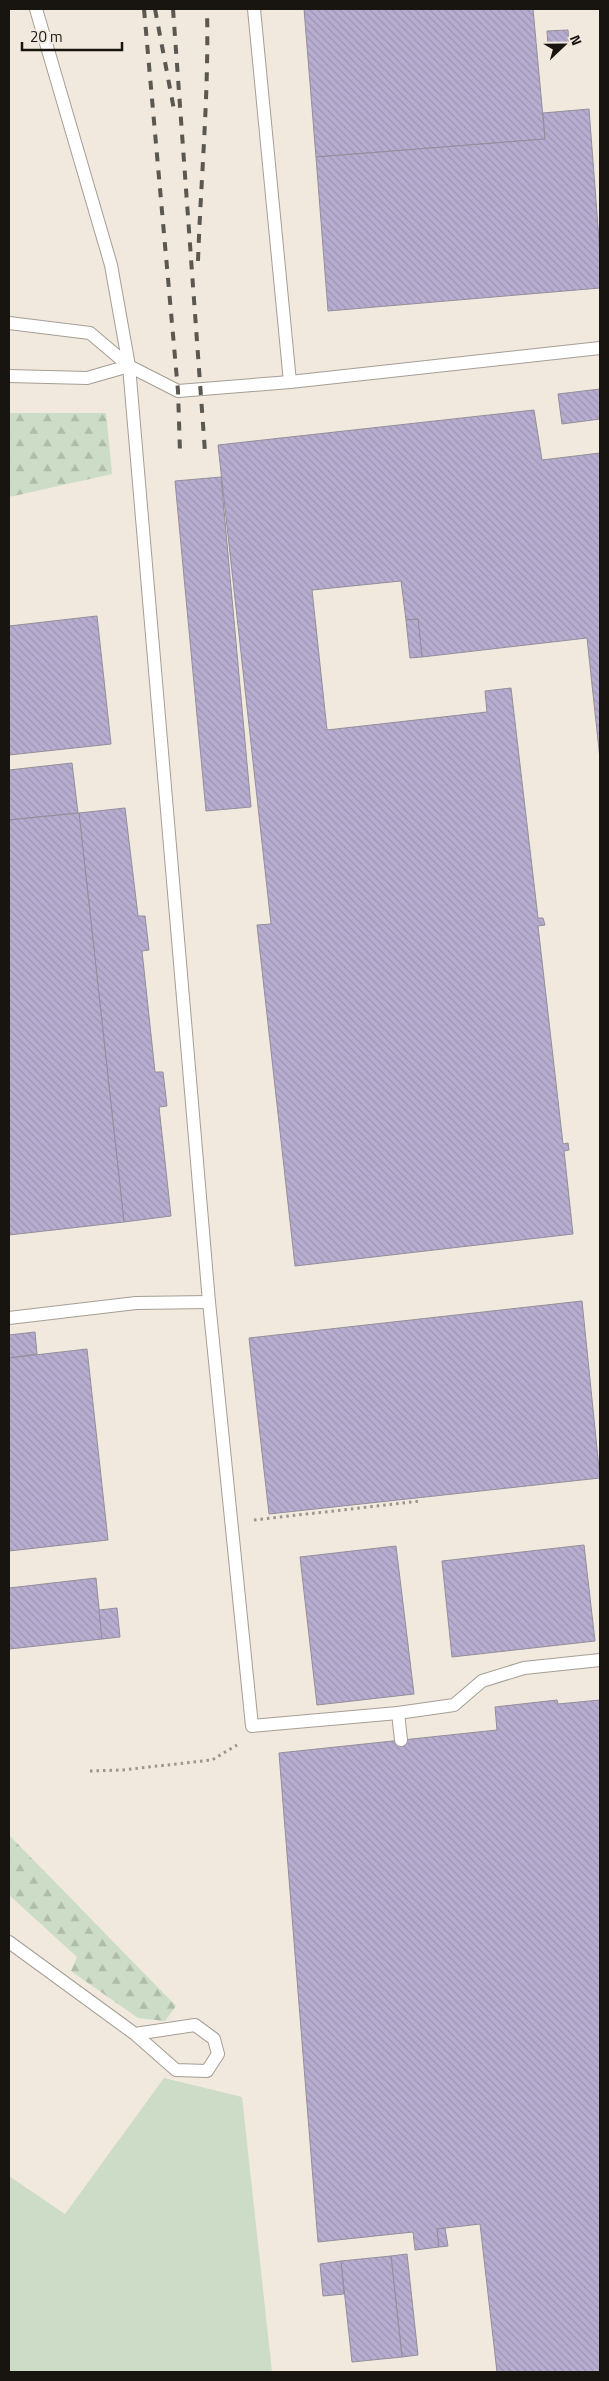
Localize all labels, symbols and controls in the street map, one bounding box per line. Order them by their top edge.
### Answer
scale bar [22,20,122,52]
north arrow [539,20,589,70]
text: 20 m [30,25,63,48]
text: N [565,32,588,48]

